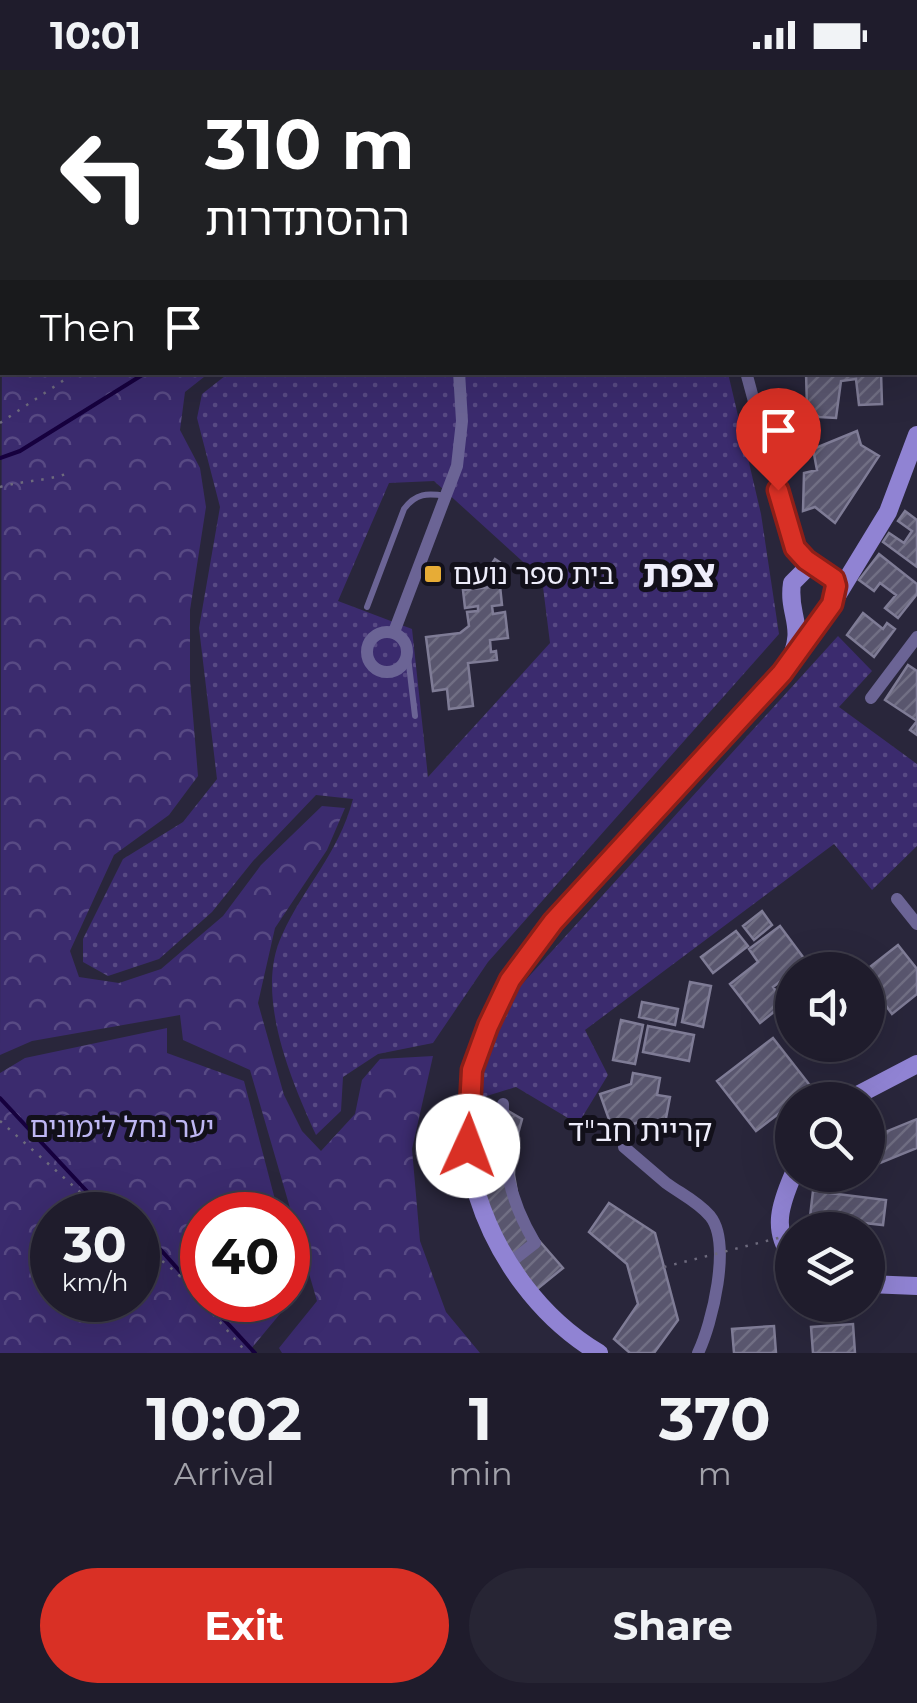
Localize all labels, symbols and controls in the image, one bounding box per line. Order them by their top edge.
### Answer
text: 10:01 [50,12,141,59]
text: 310 m [205,101,415,187]
icon: left [40,110,170,240]
text: ההסתדרות [205,191,410,246]
icon: arrive [156,300,211,355]
text: Then [40,304,136,351]
pin [736,388,821,491]
icon: arrive [751,403,806,458]
district label: צפת [643,550,715,597]
place label: בית ספר נועם [453,557,615,591]
marker: בית ספר נועם [422,563,444,585]
map controls [775,952,885,1322]
button: sound [775,952,885,1062]
button: search [775,1082,885,1192]
position arrow [416,1094,520,1198]
park label: יער נחל לימונים [30,1110,214,1144]
district label: קריית חב"ד [568,1112,712,1149]
speed limit sign: 40 [180,1192,310,1322]
button: layers [775,1212,885,1322]
text: 30 [63,1214,127,1275]
text: km/h [62,1267,128,1297]
text: 10:02 [146,1382,302,1455]
text: 1 [469,1382,492,1455]
text: 370 [659,1382,771,1455]
text: Arrival [174,1454,275,1493]
text: min [448,1454,513,1493]
text: m [698,1454,732,1493]
button: Exit [40,1568,449,1683]
button: Share [469,1568,877,1683]

